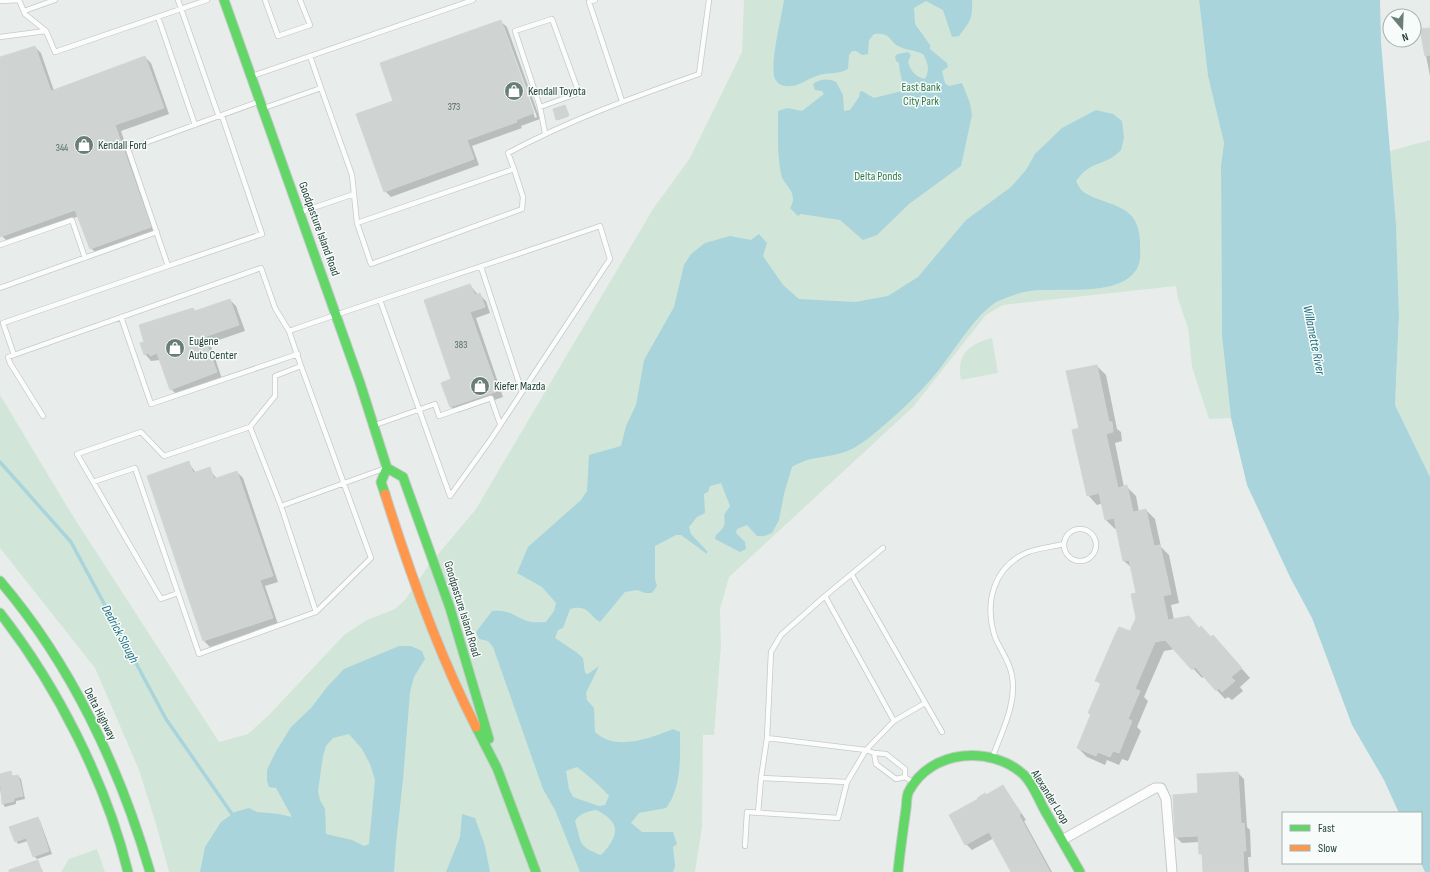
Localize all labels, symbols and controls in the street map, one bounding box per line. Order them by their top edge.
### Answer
north arrow [1382,8,1422,48]
text: N [1400,30,1410,44]
shop icon: Kendall Toyota [503,80,525,102]
park label: East Bank City Park [902,80,941,109]
place label: Kendall Toyota [528,84,586,99]
house number: 373 [448,101,460,113]
shop icon: Kendall Ford [73,134,95,156]
place label: Kendall Ford [98,138,147,153]
house number: 344 [56,142,68,154]
park label: Delta Ponds [854,169,902,184]
street label: Goodpasture Island Road [295,180,343,278]
water label: Willamette River [1299,304,1329,377]
place label: Eugene Auto Center [188,334,238,363]
shop icon: Eugene Auto Center [164,337,186,359]
house number: 383 [455,339,467,351]
shop icon: Kiefer Mazda [469,375,491,397]
place label: Kiefer Mazda [494,379,546,394]
street label: Goodpasture Island Road [440,559,484,659]
water label: Dedrick Slough [98,602,142,666]
street label: Delta Highway [80,685,120,743]
street label: Alexander Loop [1027,766,1072,827]
legend [1282,812,1422,864]
text: Fast [1318,821,1335,836]
text: Slow [1318,841,1337,856]

